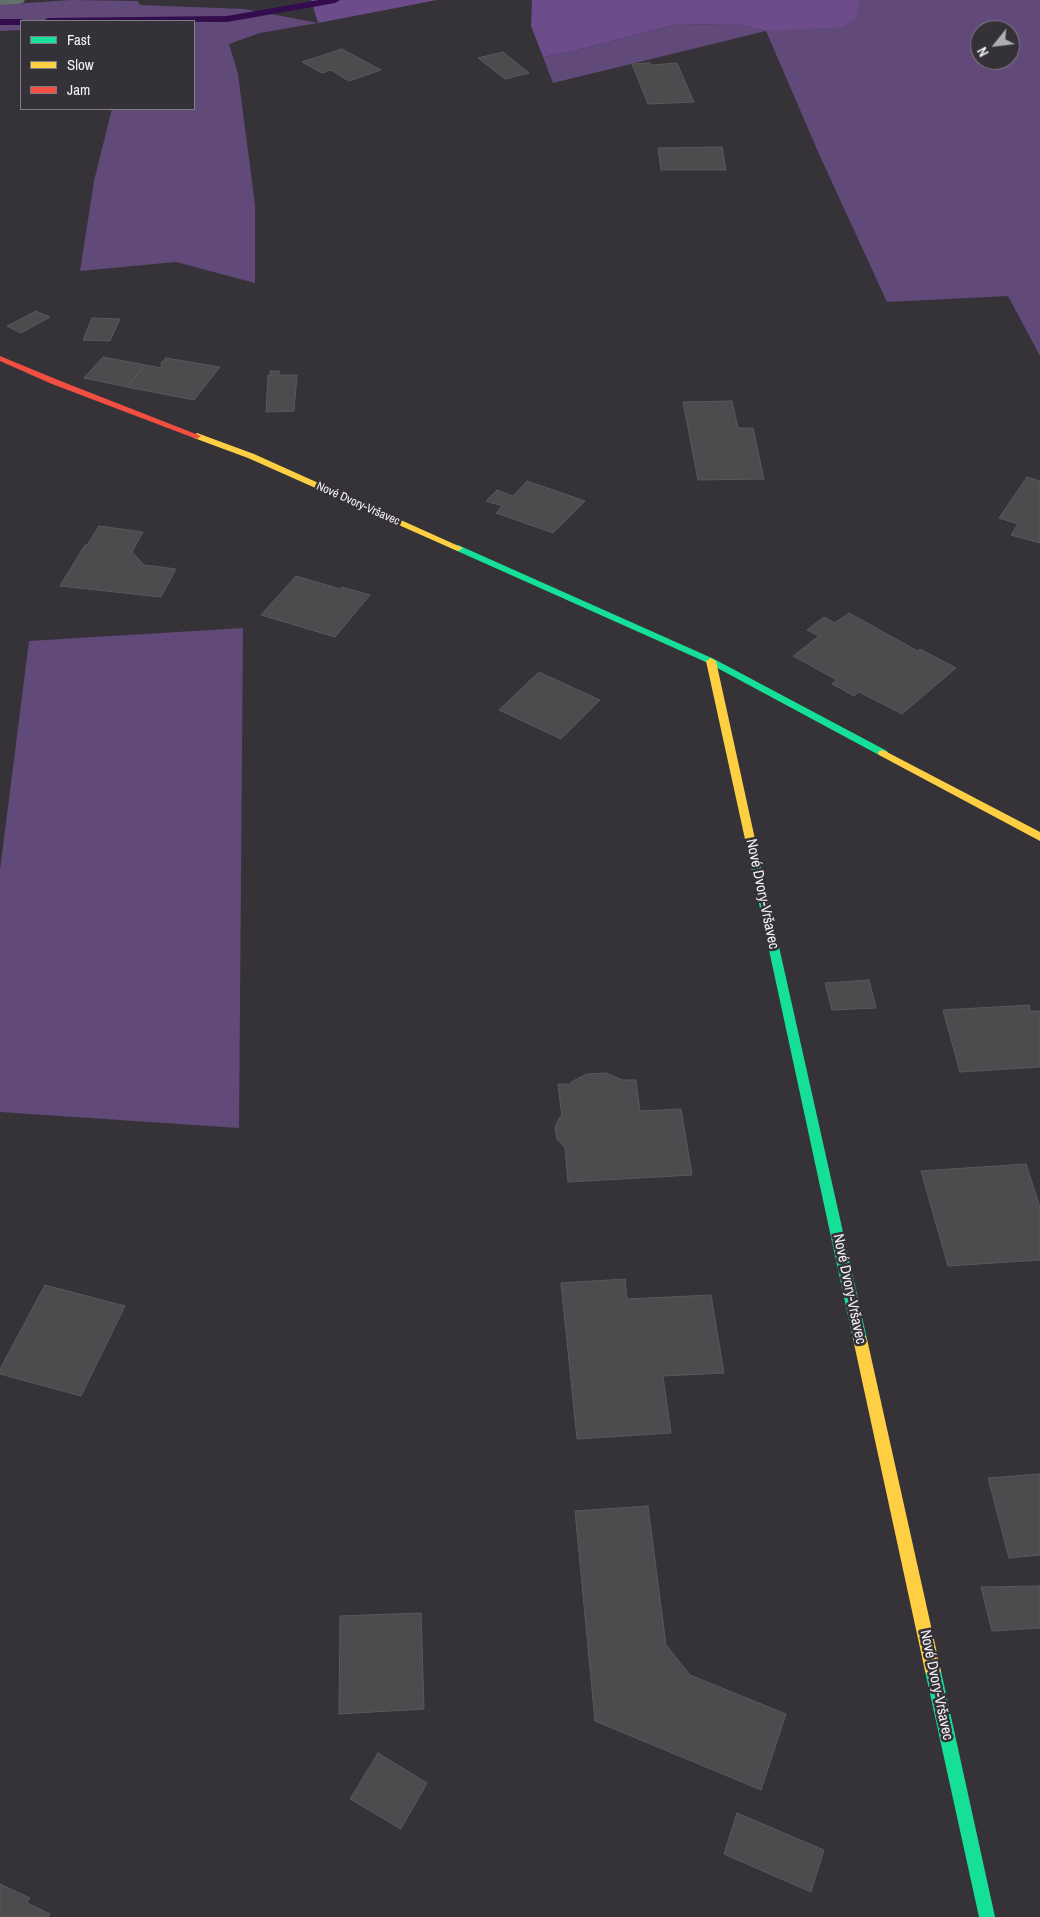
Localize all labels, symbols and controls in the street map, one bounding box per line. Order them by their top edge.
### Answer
legend [20,20,195,110]
north arrow [970,20,1020,70]
text: Fast [67,29,90,50]
text: N [973,44,993,60]
text: Slow [67,54,94,75]
text: Jam [67,79,90,100]
street label: Nové Dvory-Vršavec [314,479,402,529]
street label: Nové Dvory-Vršavec [742,837,782,951]
street label: Nové Dvory-Vršavec [829,1232,869,1346]
street label: Nové Dvory-Vršavec [916,1628,956,1742]

